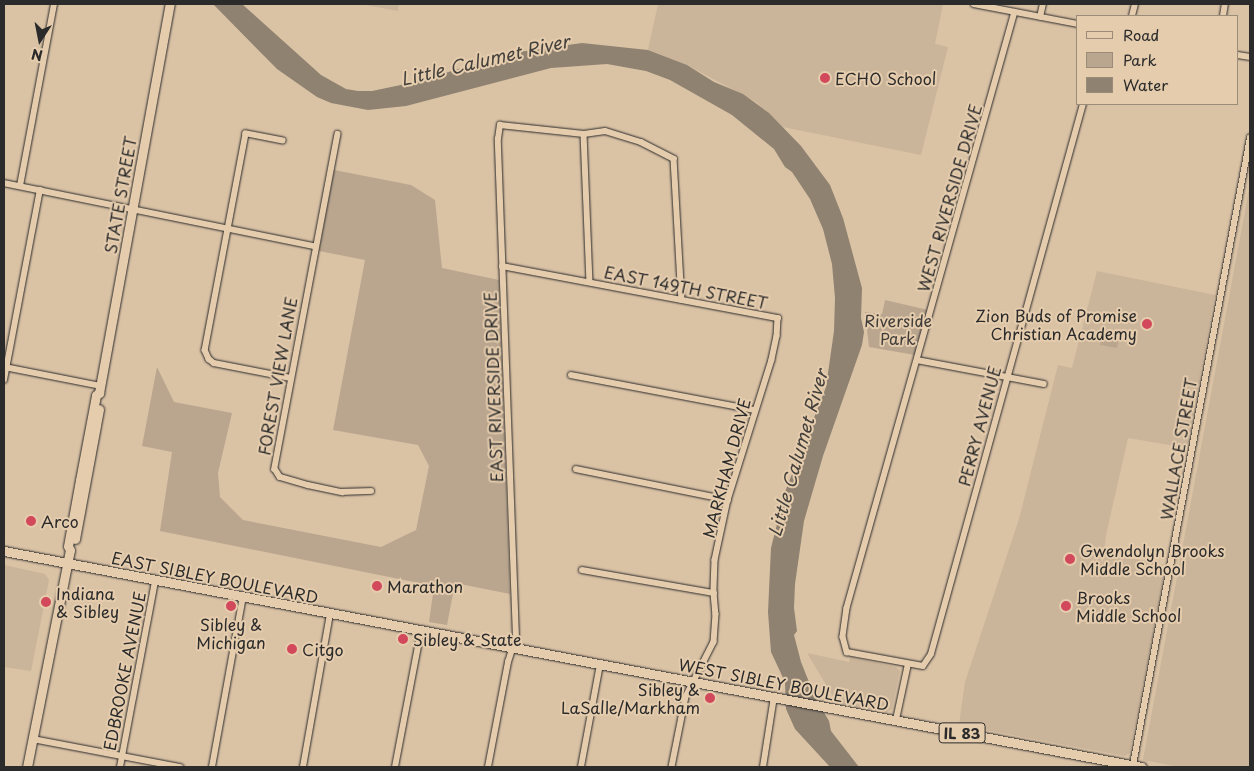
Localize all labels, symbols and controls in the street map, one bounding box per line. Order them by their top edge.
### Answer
north arrow [15,15,65,65]
legend [1076,15,1239,105]
text: Road [1123,23,1159,46]
water label: Little Calumet River [398,30,572,90]
text: N [30,44,44,67]
text: Park [1123,48,1157,71]
place label: ECHO School [835,68,938,88]
marker: ECHO School [819,72,831,84]
text: Water [1123,73,1168,96]
street label: WEST RIVERSIDE DRIVE [913,102,985,294]
street label: STATE STREET [100,134,140,256]
street label: EAST 149TH STREET [603,262,769,312]
street label: EAST RIVERSIDE DRIVE [480,292,506,482]
street label: FOREST VIEW LANE [254,296,300,456]
place label: Zion Buds of Promise Christian Academy [975,305,1137,343]
park label: Riverside Park [864,310,932,348]
marker: Zion Buds of Promise Christian Academy [1141,318,1153,330]
street label: PERRY AVENUE [954,364,1004,488]
water label: Little Calumet River [764,367,832,539]
street label: WALLACE STREET [1156,375,1200,523]
street label: MARKHAM DRIVE [698,396,754,540]
place label: Arco [41,511,79,531]
marker: Arco [25,515,37,527]
place label: Gwendolyn Brooks Middle School [1080,540,1225,578]
street label: EAST SIBLEY BOULEVARD [110,547,320,607]
marker: Gwendolyn Brooks Middle School [1064,553,1076,565]
place label: Marathon [387,576,463,596]
marker: Marathon [371,580,383,592]
place label: Indiana & Sibley [56,583,119,621]
place label: Brooks Middle School [1076,587,1183,625]
street label: EDBROOKE AVENUE [99,590,149,752]
marker: Indiana & Sibley [40,596,52,608]
marker: Sibley & Michigan [225,600,237,612]
marker: Brooks Middle School [1060,600,1072,612]
place label: Sibley & Michigan [196,614,266,652]
place label: Sibley & State [413,629,523,649]
marker: Sibley & State [397,633,409,645]
place label: Citgo [302,639,343,659]
marker: Citgo [286,643,298,655]
street label: WEST SIBLEY BOULEVARD [677,654,891,714]
place label: Sibley & LaSalle/Markham [561,679,700,717]
marker: Sibley & LaSalle/Markham [704,692,716,704]
road number: IL 83 [938,720,986,746]

